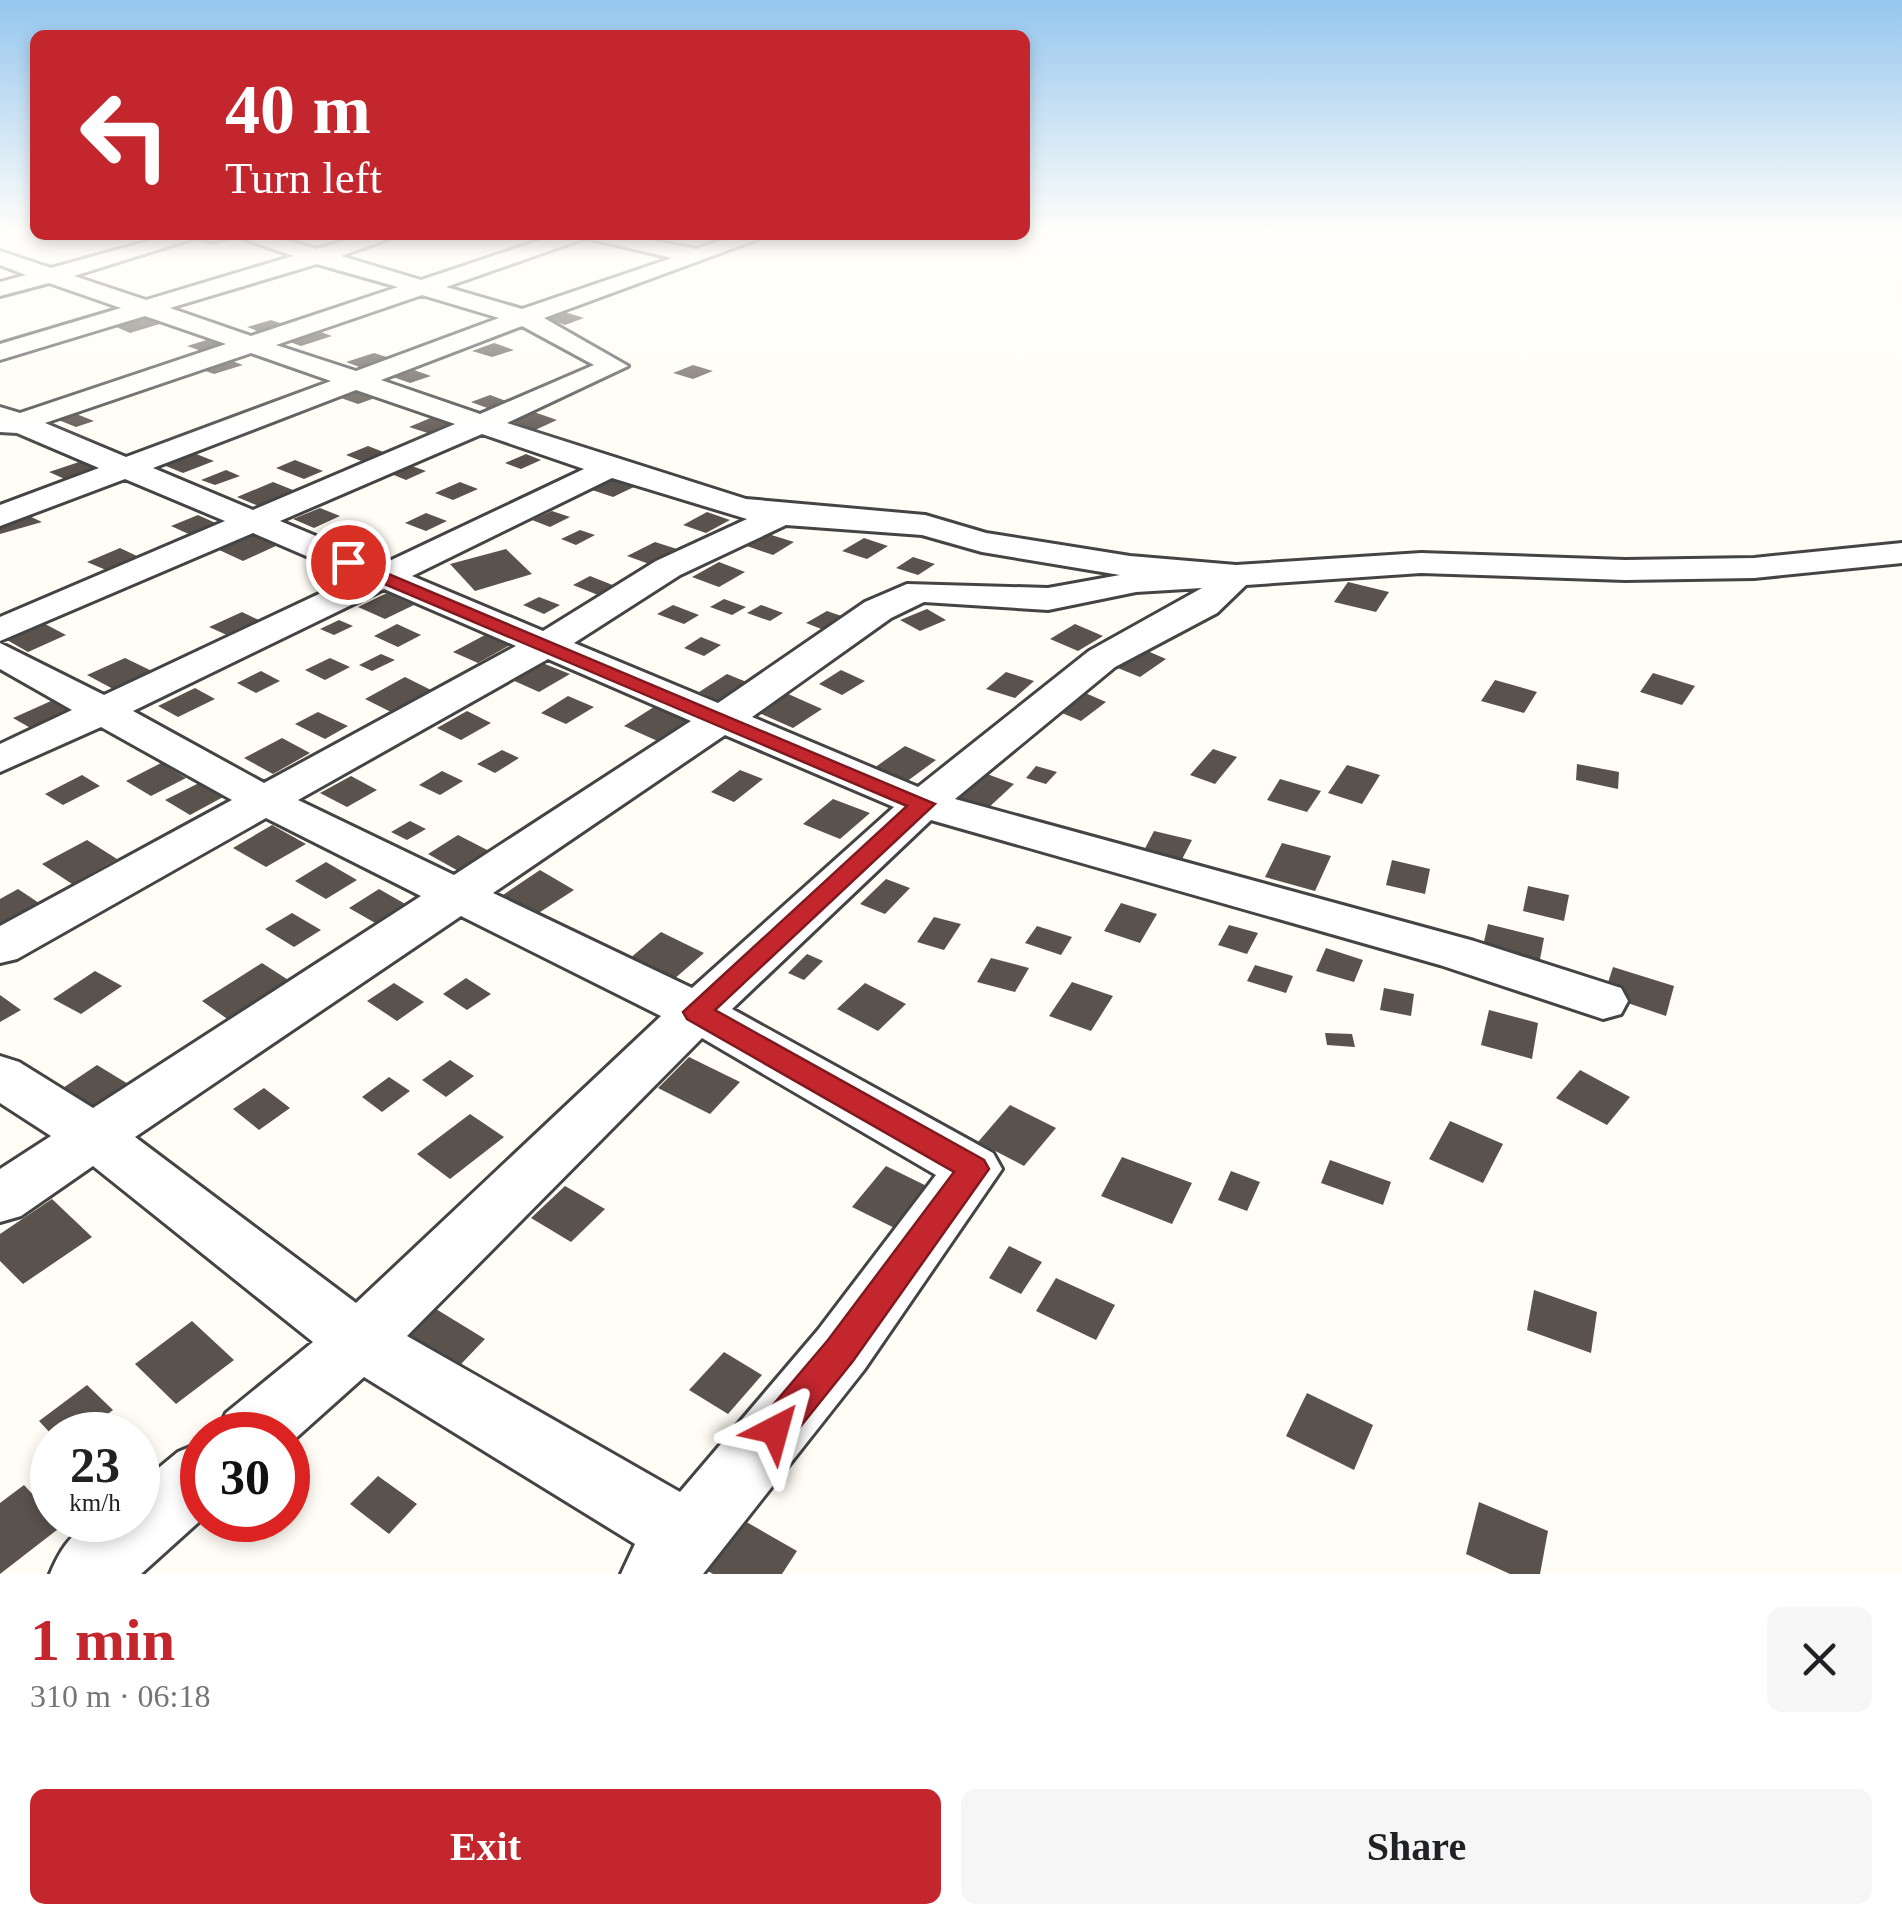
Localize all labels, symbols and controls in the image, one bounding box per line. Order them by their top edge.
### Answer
icon: left [60,70,190,200]
text: 40 m [225,71,371,148]
text: Turn left [225,153,382,203]
pin [306,520,391,605]
icon: arrive [321,535,376,590]
position arrow [723,1378,827,1482]
speed limit sign: 30 [180,1412,310,1542]
text: 23 [70,1437,120,1493]
text: km/h [69,1489,121,1516]
text: 1 min [30,1607,175,1673]
button: close [1767,1607,1872,1712]
text: 310 m · 06:18 [30,1678,210,1714]
button: Exit [30,1789,941,1904]
button: Share [961,1789,1872,1904]

